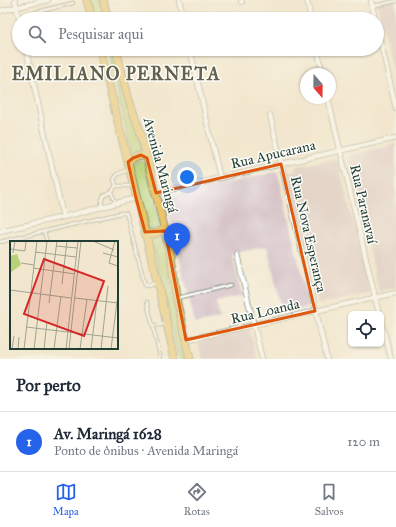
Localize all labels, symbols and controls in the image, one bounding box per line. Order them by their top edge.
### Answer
search box [12,12,384,56]
icon: search [26,23,48,45]
text: Pesquisar aqui [58,25,144,43]
district label: EMILIANO PERNETA [11,63,221,85]
north arrow [300,68,336,104]
street label: Avenida Maringá [139,115,181,215]
street label: Rua Apucarana [229,136,317,172]
street label: Rua Paranavaí [346,163,381,246]
your location [177,167,197,187]
street label: Rua Nova Esperança [287,174,330,294]
pin: 1 [164,223,190,256]
inset map [10,241,118,349]
street label: Rua Loanda [229,295,301,328]
map controls [348,311,384,347]
button: locate [348,311,384,347]
text: Por perto [16,375,81,396]
text: Av. Maringá 1628 [54,425,162,443]
text: 1 [26,434,32,450]
text: 120 m [347,434,380,450]
text: Ponto de ônibus · Avenida Maringá [54,443,238,459]
tab: Mapa [53,481,79,518]
tab: Rotas [184,481,210,518]
tab: Salvos [315,481,343,518]

